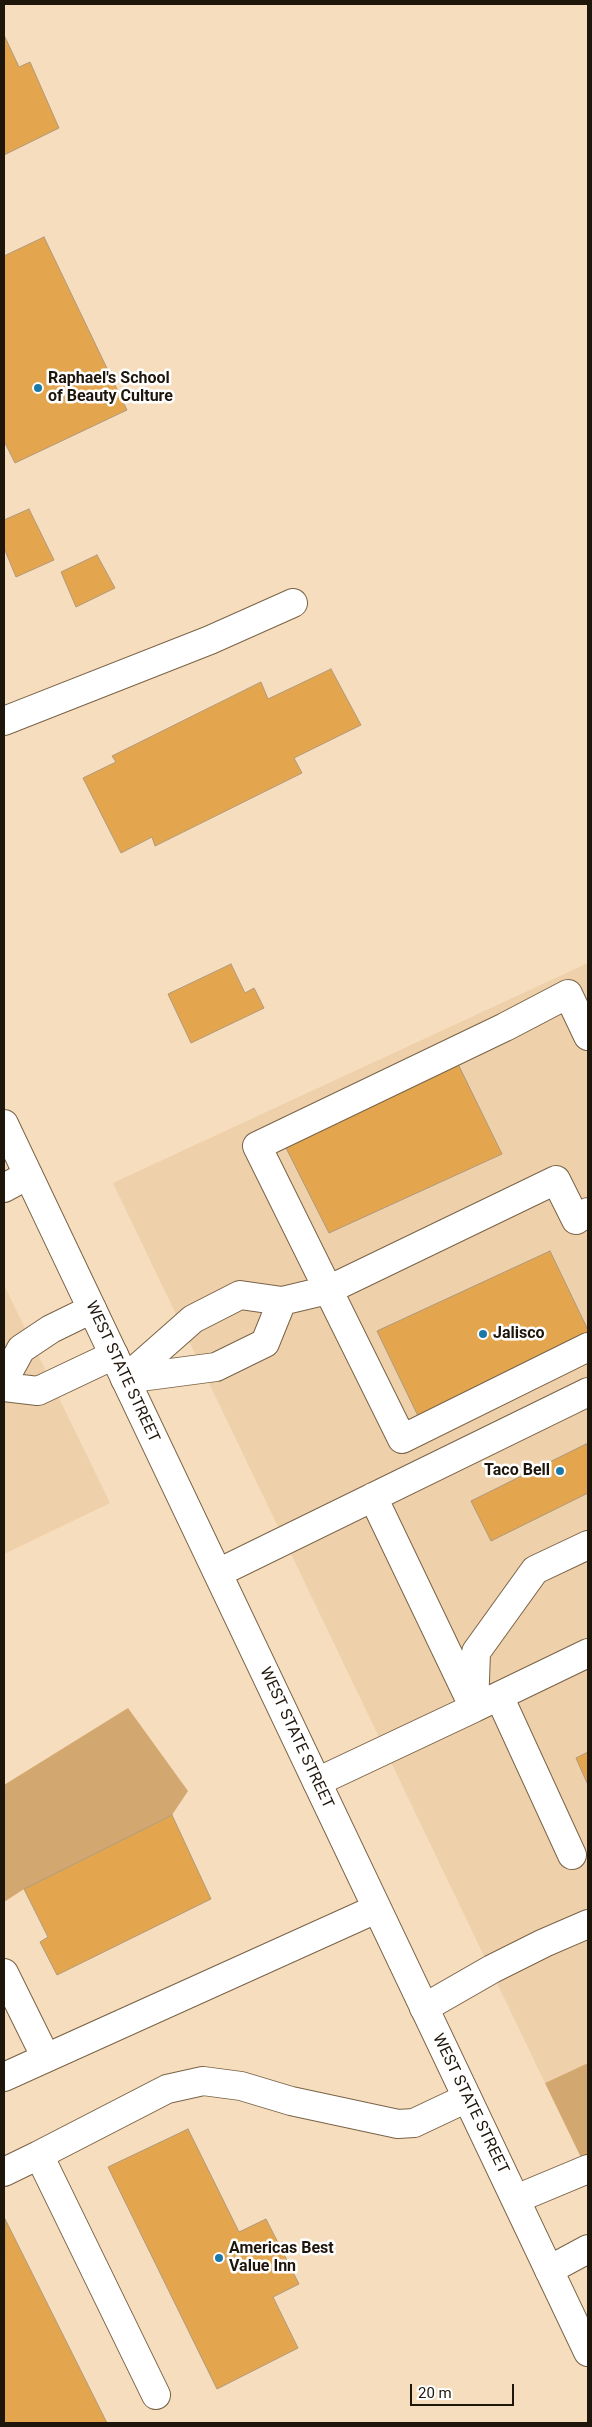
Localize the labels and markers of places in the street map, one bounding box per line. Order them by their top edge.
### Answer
place label: Raphael's School of Beauty Culture [48,369,173,407]
marker: Raphael's School of Beauty Culture [32,382,44,394]
place label: Jalisco [493,1324,545,1344]
marker: Jalisco [477,1328,489,1340]
place label: Taco Bell [484,1461,550,1481]
marker: Taco Bell [554,1465,566,1477]
place label: Americas Best Value Inn [229,2239,334,2277]
marker: Americas Best Value Inn [213,2252,225,2264]

